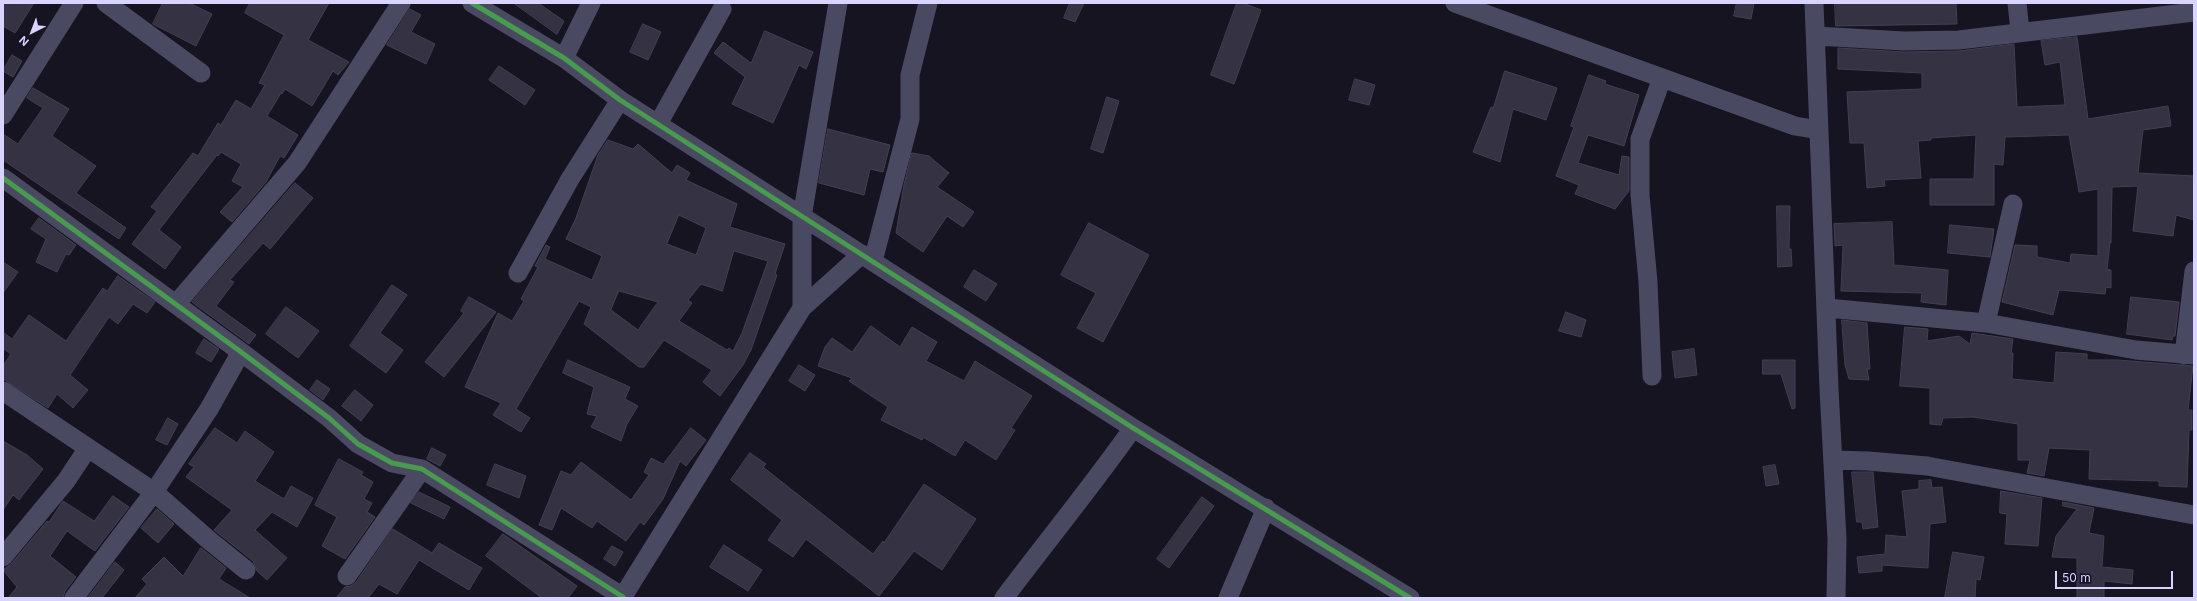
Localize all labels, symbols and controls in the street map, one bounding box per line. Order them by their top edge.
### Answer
north arrow [12,12,52,52]
text: N [16,33,32,49]
scale bar [2057,563,2175,589]
text: 50 m [2062,570,2091,585]

